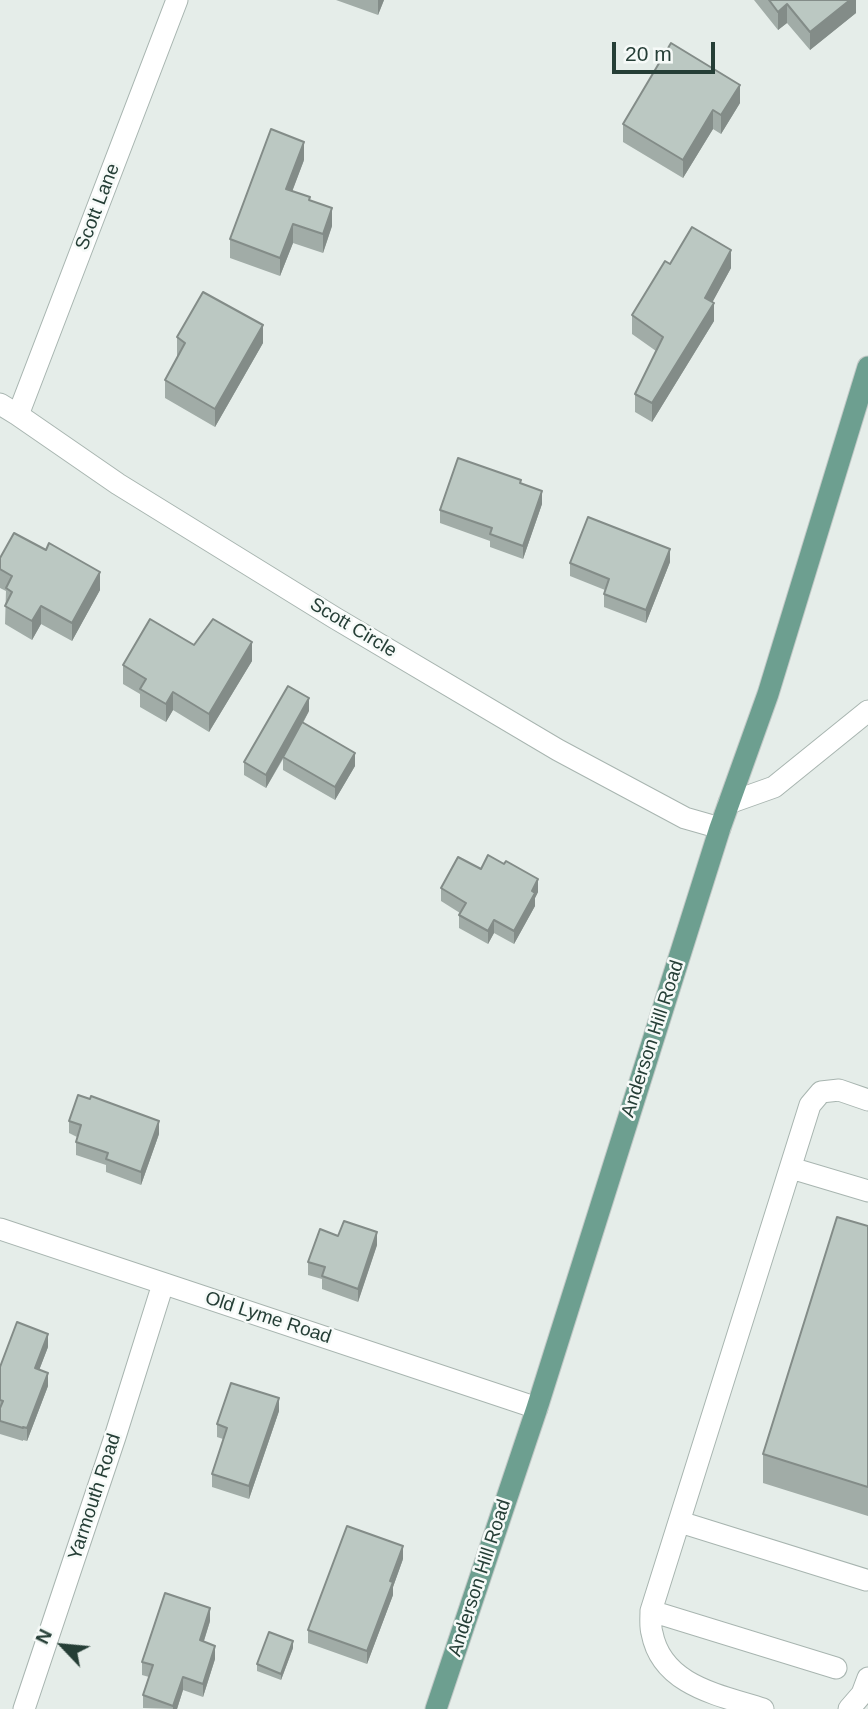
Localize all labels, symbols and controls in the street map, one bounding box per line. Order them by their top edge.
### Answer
scale bar [616,28,719,72]
text: 20 m [625,42,672,65]
street label: Scott Lane [71,161,125,253]
street label: Scott Circle [305,593,401,663]
street label: Anderson Hill Road [617,958,689,1120]
street label: Old Lyme Road [202,1287,334,1349]
street label: Yarmouth Road [64,1431,126,1563]
street label: Anderson Hill Road [444,1497,516,1659]
north arrow [28,1611,98,1681]
text: N [31,1626,56,1647]

